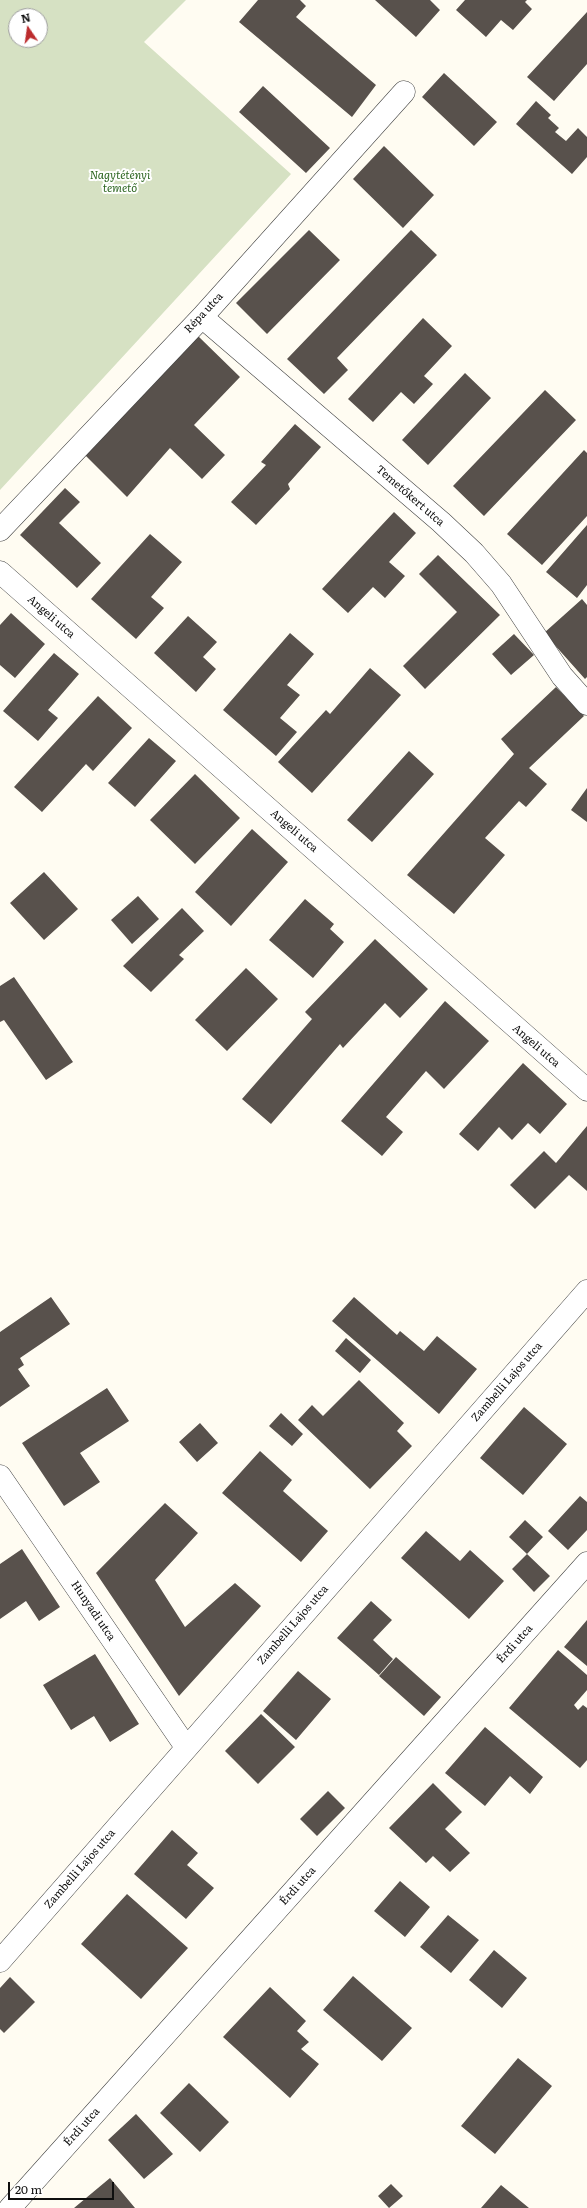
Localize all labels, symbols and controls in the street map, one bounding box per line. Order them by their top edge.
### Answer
north arrow [8,8,48,48]
text: N [19,8,32,26]
park label: Nagytétényi temető [90,169,150,195]
street label: Répa utca [182,290,226,336]
street label: Temetőkert utca [373,463,447,529]
street label: Angeli utca [25,593,77,641]
street label: Angeli utca [268,807,320,855]
street label: Angeli utca [510,1022,562,1070]
street label: Zambelli Lajos utca [469,1340,545,1424]
street label: Hunyadi utca [68,1578,118,1644]
street label: Zambelli Lajos utca [255,1583,331,1667]
street label: Érdi utca [494,1622,536,1666]
street label: Zambelli Lajos utca [42,1827,118,1911]
street label: Érdi utca [277,1864,319,1908]
street label: Érdi utca [61,2105,103,2149]
scale bar [10,2174,116,2200]
text: 20 m [15,2180,42,2198]

